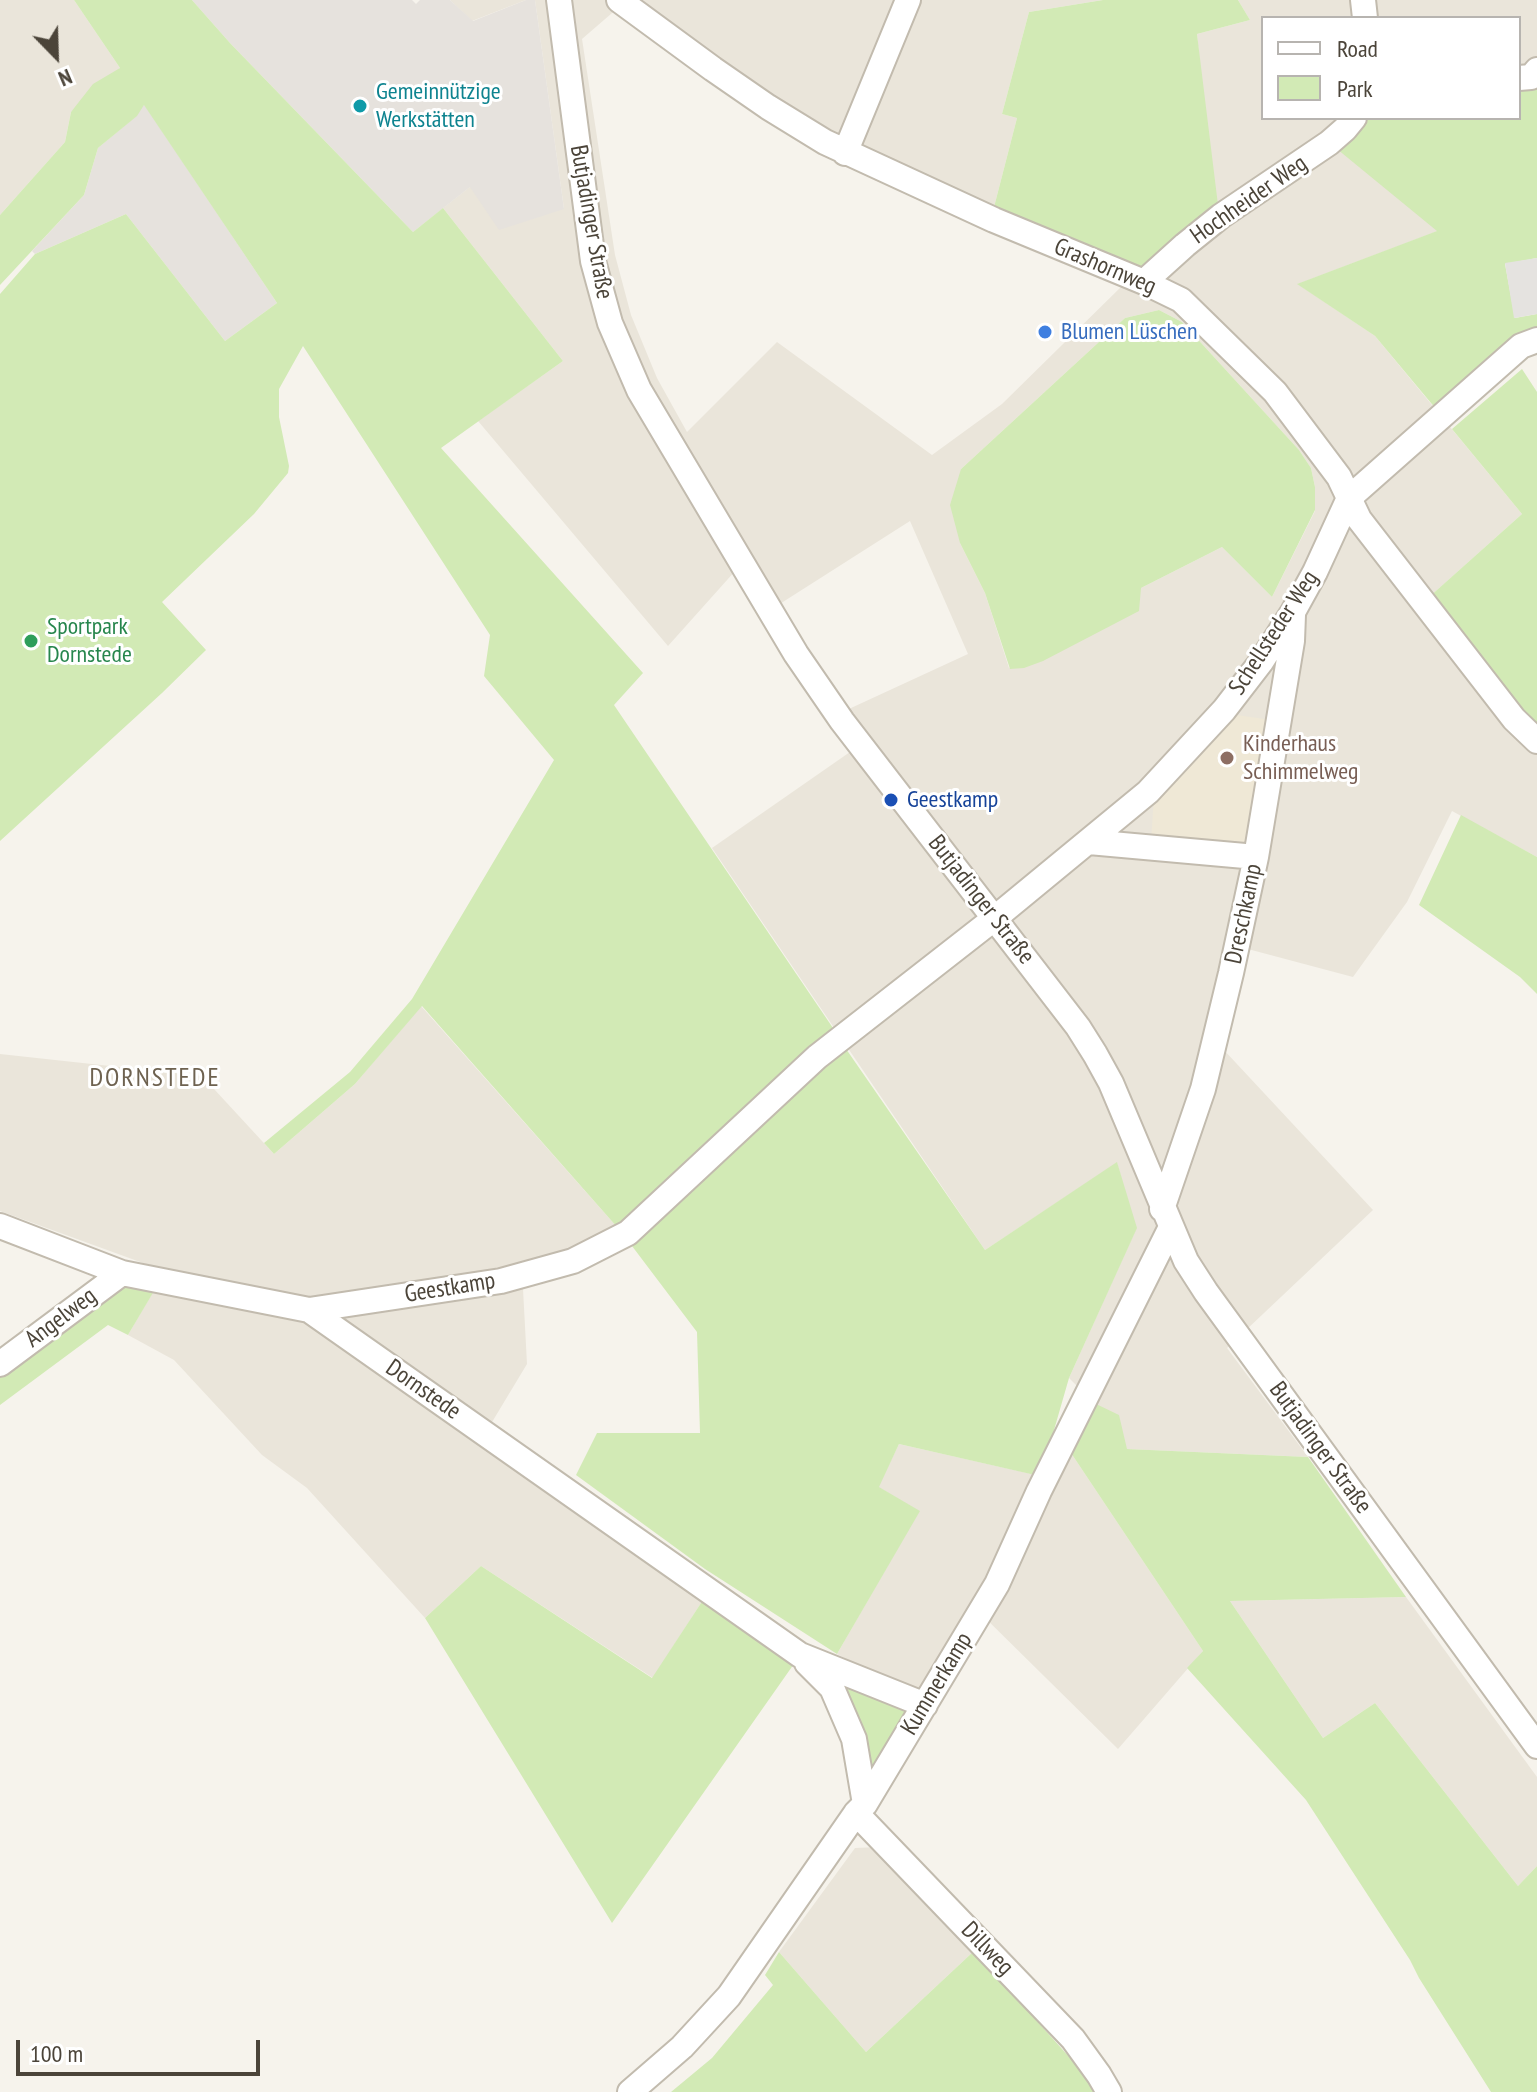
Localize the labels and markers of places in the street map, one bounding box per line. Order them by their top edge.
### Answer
place label: Gemeinnützige Werkstätten [376,78,501,134]
marker: Gemeinnützige Werkstätten [351,97,369,115]
place label: Blumen Lüschen [1061,318,1198,346]
marker: Blumen Lüschen [1036,323,1054,341]
place label: Sportpark Dornstede [47,613,132,669]
marker: Sportpark Dornstede [22,632,40,650]
place label: Kinderhaus Schimmelweg [1243,730,1358,786]
marker: Kinderhaus Schimmelweg [1218,749,1236,767]
place label: Geestkamp [907,786,998,814]
marker: Geestkamp [882,791,900,809]

